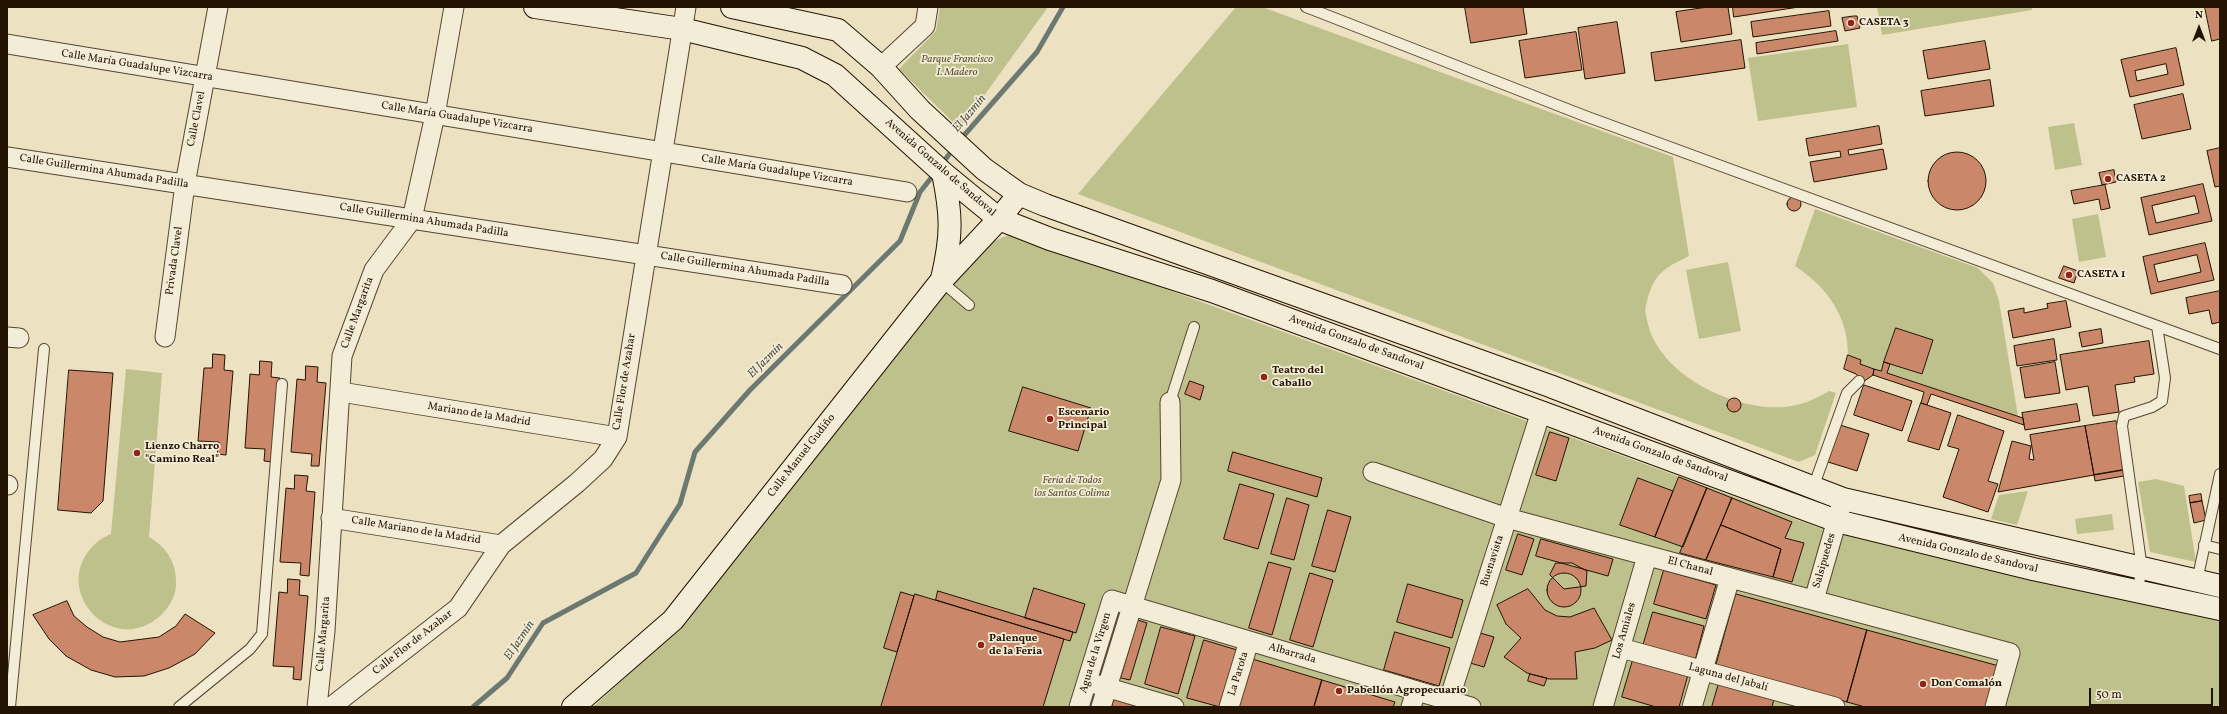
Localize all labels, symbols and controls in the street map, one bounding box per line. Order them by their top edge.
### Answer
north arrow [2179,8,2219,48]
text: N [2195,8,2203,23]
place label: CASETA 3 [1859,16,1909,30]
marker: CASETA 3 [1846,18,1856,28]
street label: Calle María Guadalupe Vizcarra [60,47,214,85]
park label: Parque Francisco I. Madero [921,53,993,79]
street label: Calle Clavel [185,90,209,148]
water label: El Jazmín [950,92,990,136]
street label: Calle María Guadalupe Vizcarra [380,99,534,137]
street label: Avenida Gonzalo de Sandoval [882,116,998,220]
street label: Calle Guillermina Ahumada Padilla [19,152,189,192]
street label: Calle María Guadalupe Vizcarra [700,152,854,190]
place label: CASETA 2 [2116,172,2166,186]
marker: CASETA 2 [2103,174,2113,184]
street label: Calle Guillermina Ahumada Padilla [339,201,509,241]
street label: Privada Clavel [164,226,186,296]
street label: Calle Guillermina Ahumada Padilla [660,250,830,290]
place label: CASETA 1 [2077,268,2125,282]
marker: CASETA 1 [2064,270,2074,280]
street label: Calle Margarita [339,275,377,351]
street label: Avenida Gonzalo de Sandoval [1287,312,1425,374]
street label: Calle Flor de Azahar [611,333,639,431]
water label: El Jazmín [745,340,787,382]
place label: Teatro del Caballo [1272,364,1324,390]
marker: Teatro del Caballo [1259,372,1269,382]
street label: Mariano de la Madrid [426,400,532,430]
place label: Escenario Principal [1058,406,1109,432]
street label: Calle Manuel Gudiño [765,412,839,500]
marker: Escenario Principal [1045,414,1055,424]
street label: Avenida Gonzalo de Sandoval [1591,424,1729,486]
place label: Lienzo Charro "Camino Real" [145,440,219,466]
marker: Lienzo Charro "Camino Real" [132,448,142,458]
park label: Feria de Todos los Santos Colima [1034,474,1110,500]
street label: Calle Mariano de la Madrid [350,514,482,548]
street label: Salsipuedes [1811,532,1839,590]
street label: Avenida Gonzalo de Sandoval [1897,532,2039,576]
street label: Buenavista [1479,534,1507,588]
street label: El Chanal [1666,555,1714,579]
street label: Calle Margarita [314,596,334,672]
street label: Los Amiales [1611,601,1639,661]
street label: Calle Flor de Azahar [370,608,456,678]
street label: Agua de la Virgen [1077,611,1115,695]
water label: El Jazmín [502,618,538,664]
place label: Palenque de la Feria [989,632,1042,658]
marker: Palenque de la Feria [976,640,986,650]
street label: Albarrada [1267,641,1317,667]
street label: La Parota [1226,650,1252,698]
street label: Laguna del Jabalí [1687,661,1769,695]
place label: Don Comalón [1931,677,2002,691]
marker: Don Comalón [1918,679,1928,689]
scale bar [2091,680,2215,706]
place label: Pabellón Agropecuario [1347,684,1466,698]
marker: Pabellón Agropecuario [1334,686,1344,696]
text: 50 m [2096,687,2122,703]

